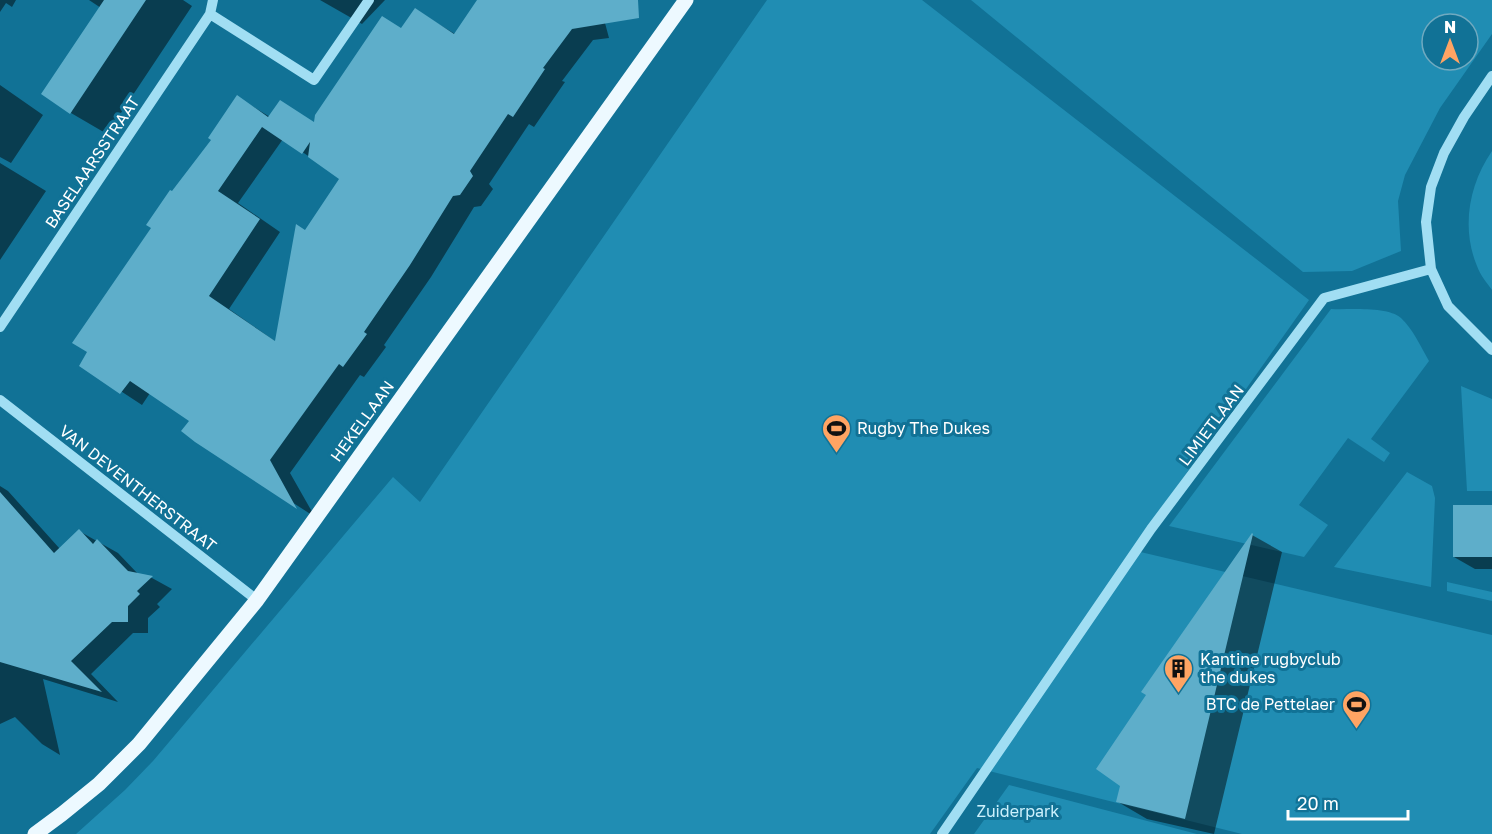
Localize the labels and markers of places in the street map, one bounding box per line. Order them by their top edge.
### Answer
sports icon: Rugby The Dukes [820,412,852,454]
place label: Rugby The Dukes [857,418,990,438]
place label: Kantine rugbyclub the dukes [1200,649,1341,687]
building icon: Kantine rugbyclub the dukes [1163,652,1195,694]
sports icon: BTC de Pettelaer [1340,688,1372,730]
place label: BTC de Pettelaer [1206,694,1335,714]

